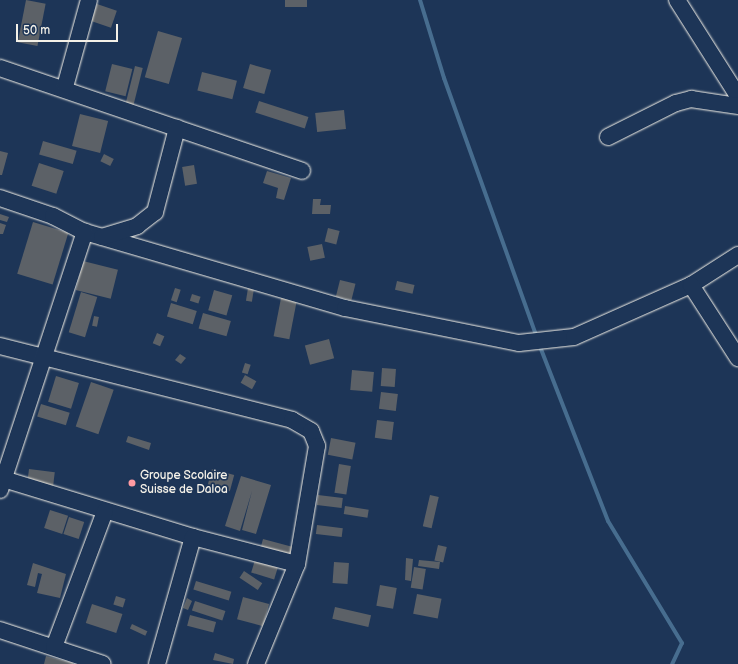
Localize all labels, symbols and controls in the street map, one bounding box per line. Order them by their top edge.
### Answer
scale bar [18,16,120,42]
text: 50 m [23,23,50,38]
place label: Groupe Scolaire Suisse de Daloa [140,469,228,497]
marker: Groupe Scolaire Suisse de Daloa [127,478,137,488]

